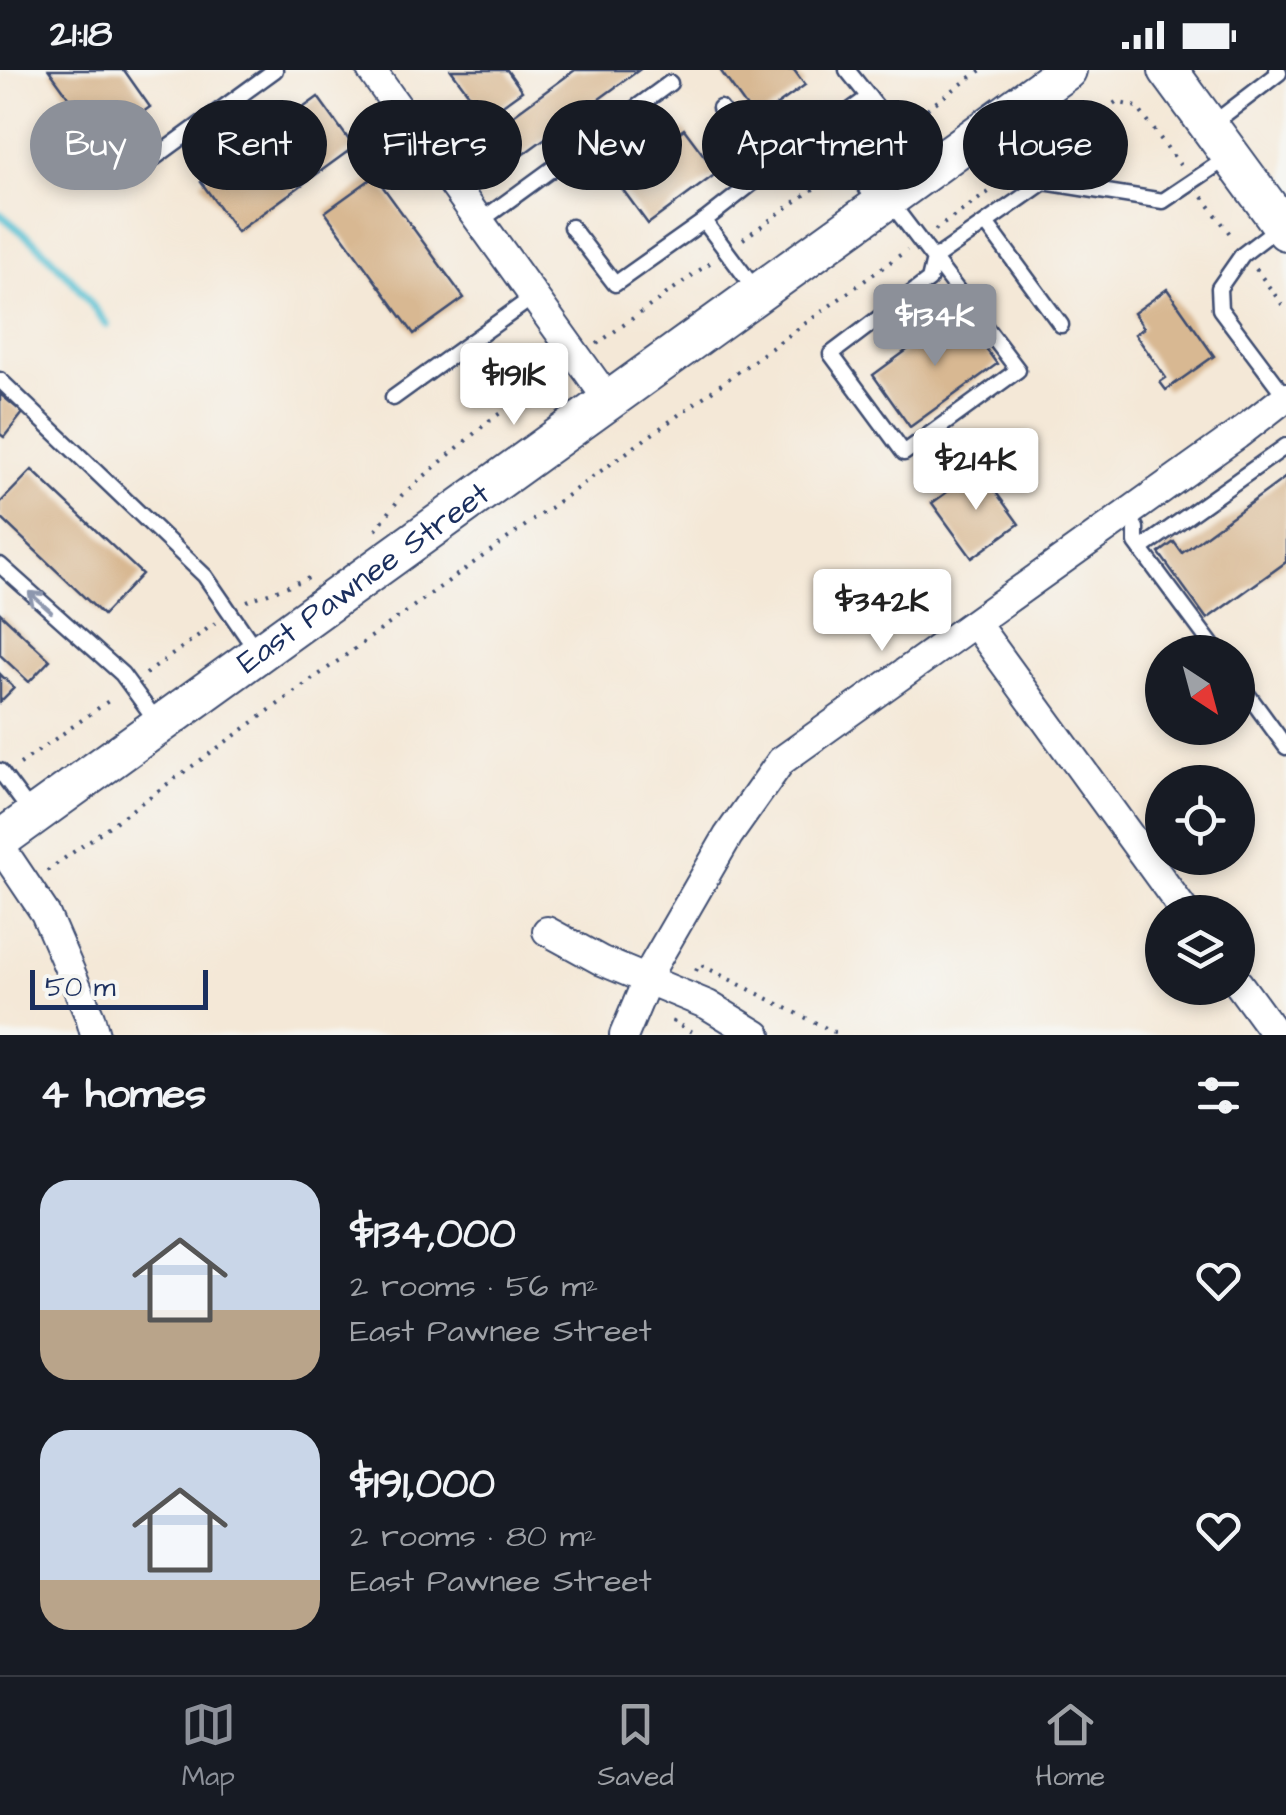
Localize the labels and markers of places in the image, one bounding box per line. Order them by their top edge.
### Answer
pin: $134K [865,284,1005,369]
pin: $191K [444,343,584,428]
pin: $214K [906,428,1046,513]
pin: $342K [812,569,952,654]

